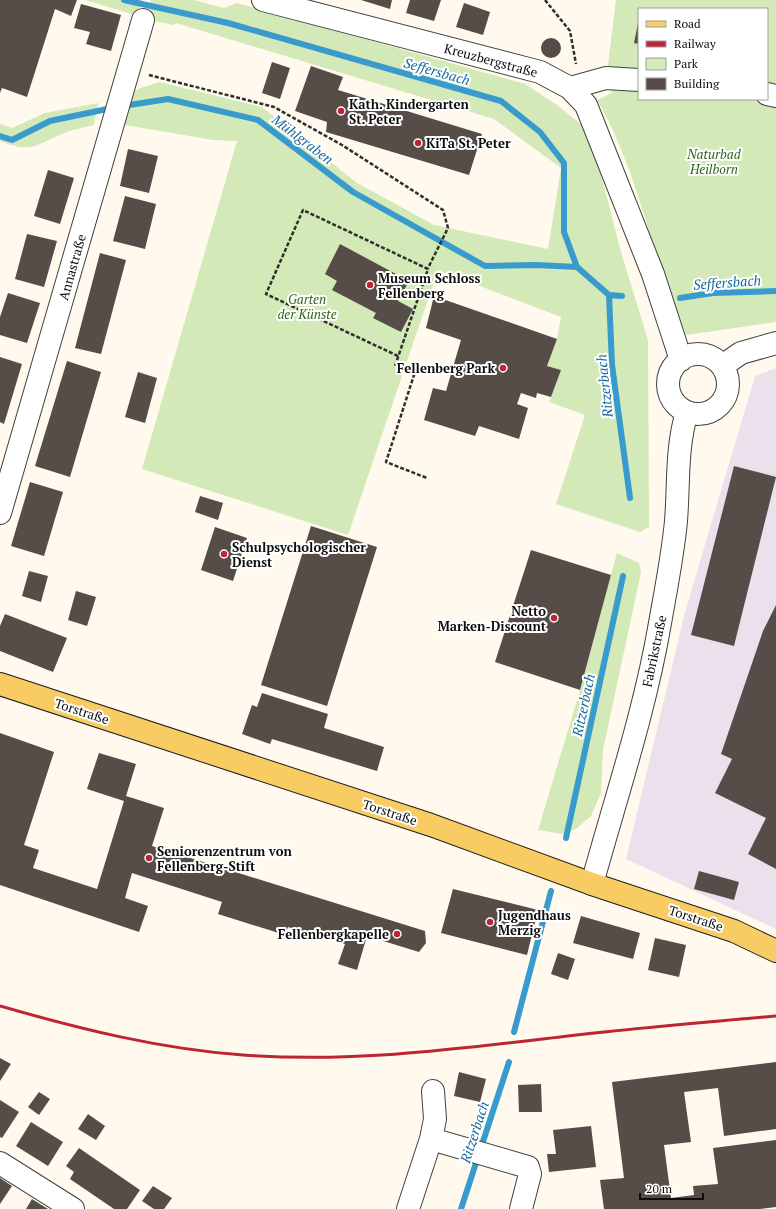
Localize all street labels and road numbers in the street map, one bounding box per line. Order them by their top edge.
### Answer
street label: Kreuzbergstraße [442,39,540,81]
street label: Annastraße [54,232,90,302]
street label: Fabrikstraße [638,613,670,689]
street label: Torstraße [52,694,112,728]
street label: Torstraße [360,795,420,829]
street label: Torstraße [666,901,726,935]

